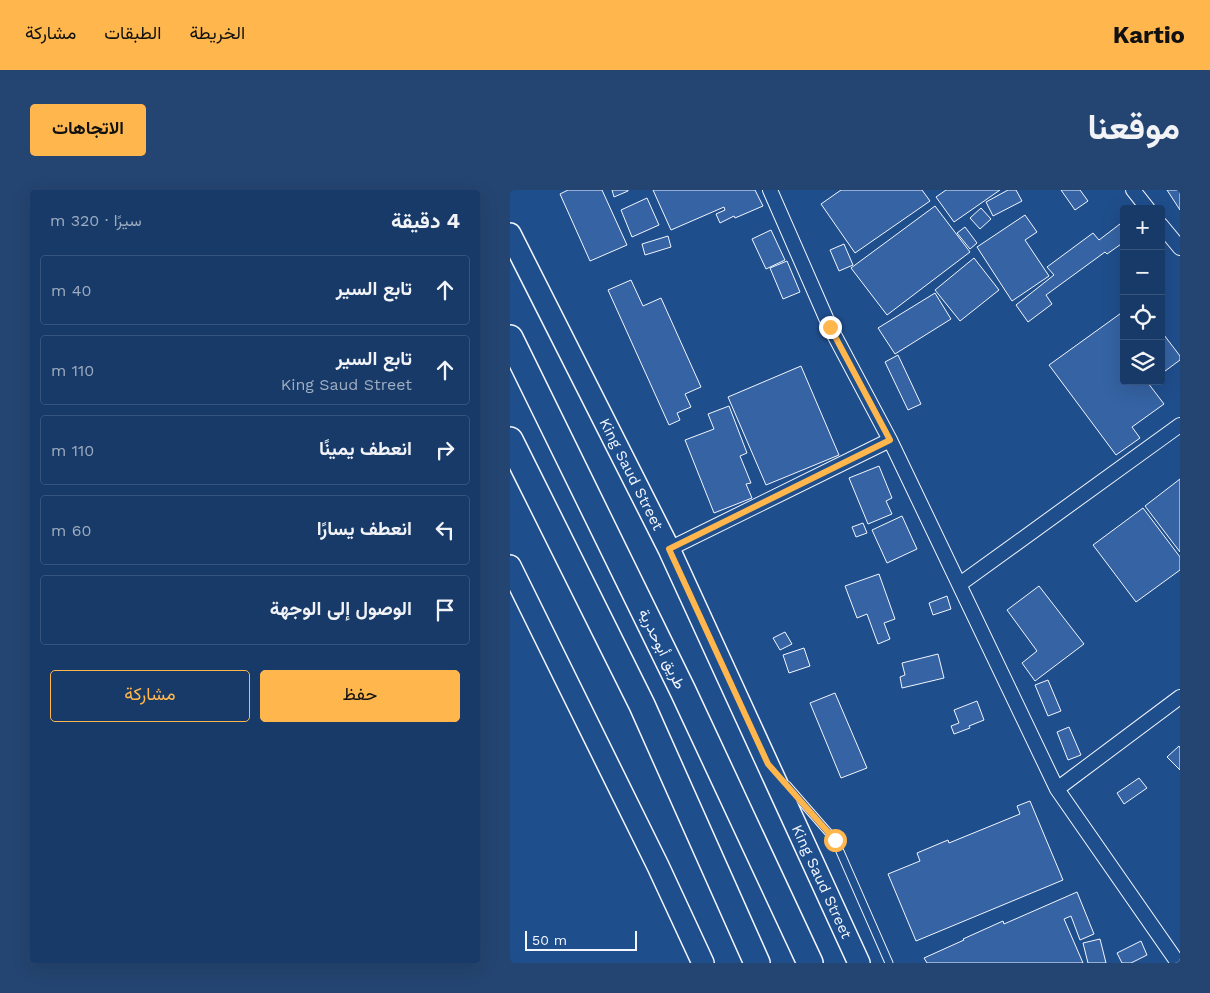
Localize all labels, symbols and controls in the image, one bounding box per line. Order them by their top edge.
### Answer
text: Kartio [1113,21,1185,49]
text: مشاركة [25,22,76,43]
text: الطبقات [104,22,161,43]
text: الخريطة [189,22,245,43]
button: الاتجاهات [30,104,146,156]
text: موقعنا [1087,106,1180,148]
map controls [1120,205,1165,385]
button: + [1120,205,1165,250]
text: 4 دقيقة [391,208,460,233]
text: سيرًا · 320 m [50,211,142,230]
button: − [1120,250,1165,295]
icon: ahead [431,276,459,304]
text: تابع السير [336,277,412,300]
text: 40 m [51,281,91,300]
button: locate [1120,295,1165,340]
route end [819,316,842,339]
button: layers [1120,340,1165,385]
text: تابع السير [336,347,412,370]
icon: ahead [431,356,459,384]
text: 110 m [51,361,94,380]
text: King Saud Street [281,375,412,394]
street label: King Saud Street [595,415,667,534]
icon: right [431,436,459,464]
text: انعطف يمينًا [319,437,412,460]
text: 110 m [51,441,94,460]
icon: left [431,516,459,544]
text: انعطف يسارًا [317,517,412,540]
text: 60 m [51,521,91,540]
icon: arrive [431,596,459,624]
text: الوصول إلى الوجهة [270,597,412,620]
street label: طريق أبوحدرية [634,606,689,693]
button: مشاركة [50,670,250,722]
button: حفظ [260,670,460,722]
street label: King Saud Street [788,822,856,942]
route start [824,829,847,852]
scale bar [525,928,638,951]
text: 50 m [532,932,567,948]

